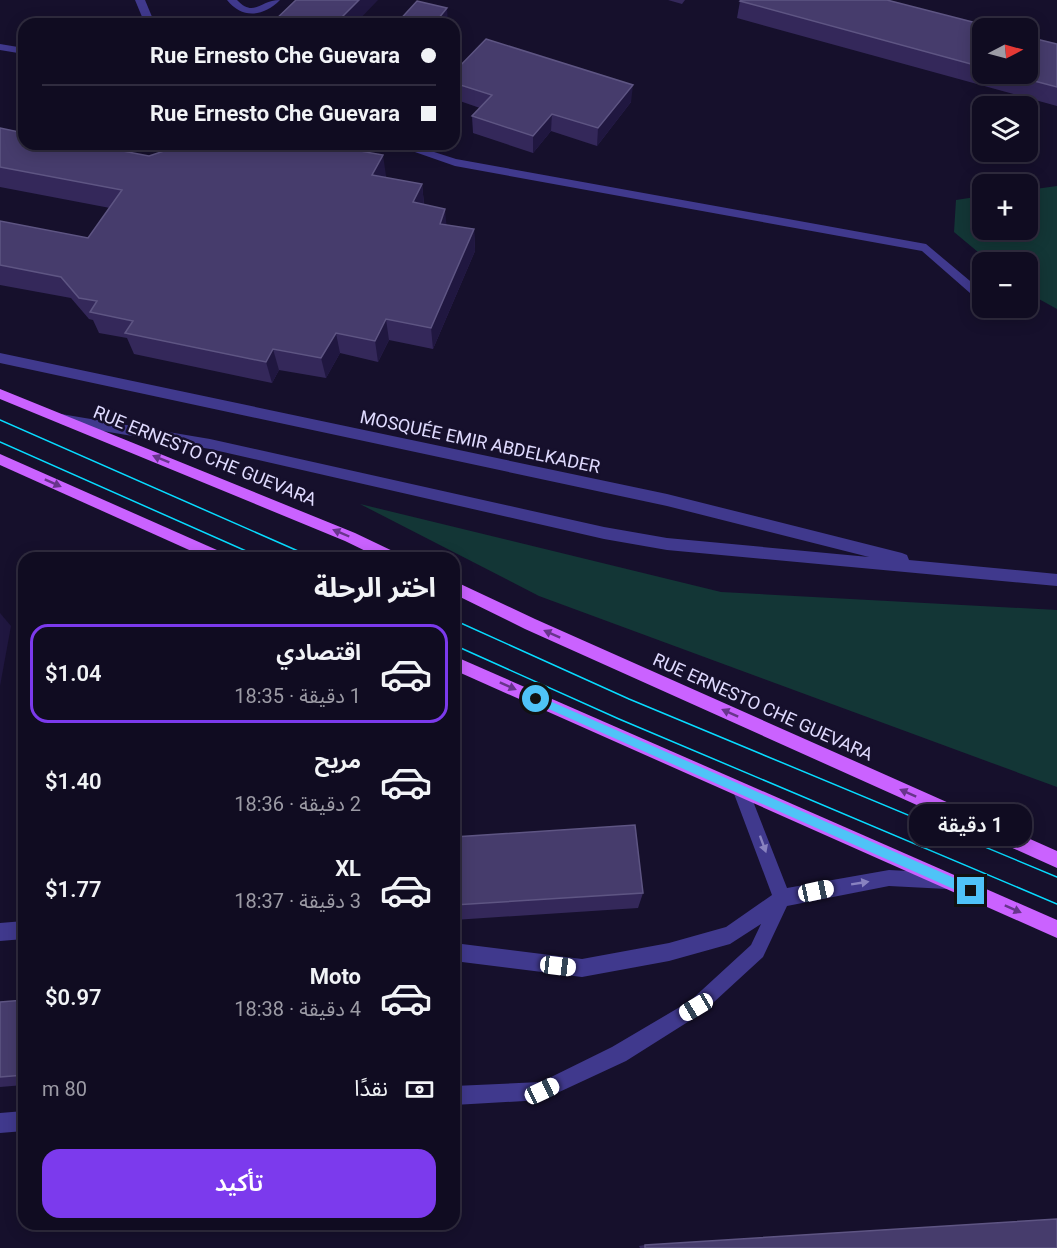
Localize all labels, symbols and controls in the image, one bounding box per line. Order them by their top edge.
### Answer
north arrow [972,18,1038,84]
map controls [972,18,1038,318]
text: Rue Ernesto Che Guevara [150,43,400,68]
button: layers [972,96,1038,162]
text: Rue Ernesto Che Guevara [150,101,400,126]
button: + [972,174,1038,240]
button: − [972,252,1038,318]
street label: RUE ERNESTO CHE GUEVARA [91,401,320,510]
street label: MOSQUÉE EMIR ABDELKADER [358,406,602,477]
one-way arrow [151,454,169,464]
one-way arrow [45,479,62,488]
one-way arrow [332,528,350,537]
text: اختر الرحلة [314,572,436,604]
one-way arrow [542,629,560,639]
text: اقتصادي [276,640,361,665]
icon: car [379,647,433,701]
street label: RUE ERNESTO CHE GUEVARA [650,648,877,765]
text: $1.04 [45,661,102,686]
one-way arrow [499,682,516,691]
text: 1 دقيقة · 18:35 [234,684,361,708]
route start [522,685,549,712]
one-way arrow [721,709,738,718]
text: مريح [315,748,361,773]
icon: car [379,755,433,809]
text: $1.40 [45,769,102,794]
one-way arrow [898,788,916,798]
text: 2 دقيقة · 18:36 [234,792,361,816]
callout: 1 دقيقة [910,804,1032,846]
text: 1 دقيقة [938,813,1003,837]
one-way arrow [758,835,768,853]
text: XL [335,856,361,881]
icon: car [379,863,433,917]
text: $1.77 [45,877,102,902]
route end [957,877,984,904]
car [797,878,835,904]
one-way arrow [851,878,870,887]
text: 3 دقيقة · 18:37 [234,889,361,913]
one-way arrow [1004,905,1022,915]
car [539,955,577,977]
text: Moto [310,964,361,989]
icon: car [379,971,433,1025]
text: $0.97 [45,985,102,1010]
car [676,990,716,1024]
text: 4 دقيقة · 18:38 [234,997,361,1021]
icon: cash [403,1073,436,1106]
car [522,1075,562,1107]
text: نقدًا [354,1076,388,1101]
text: 80 m [42,1077,87,1101]
button: تأكيد [42,1149,436,1218]

